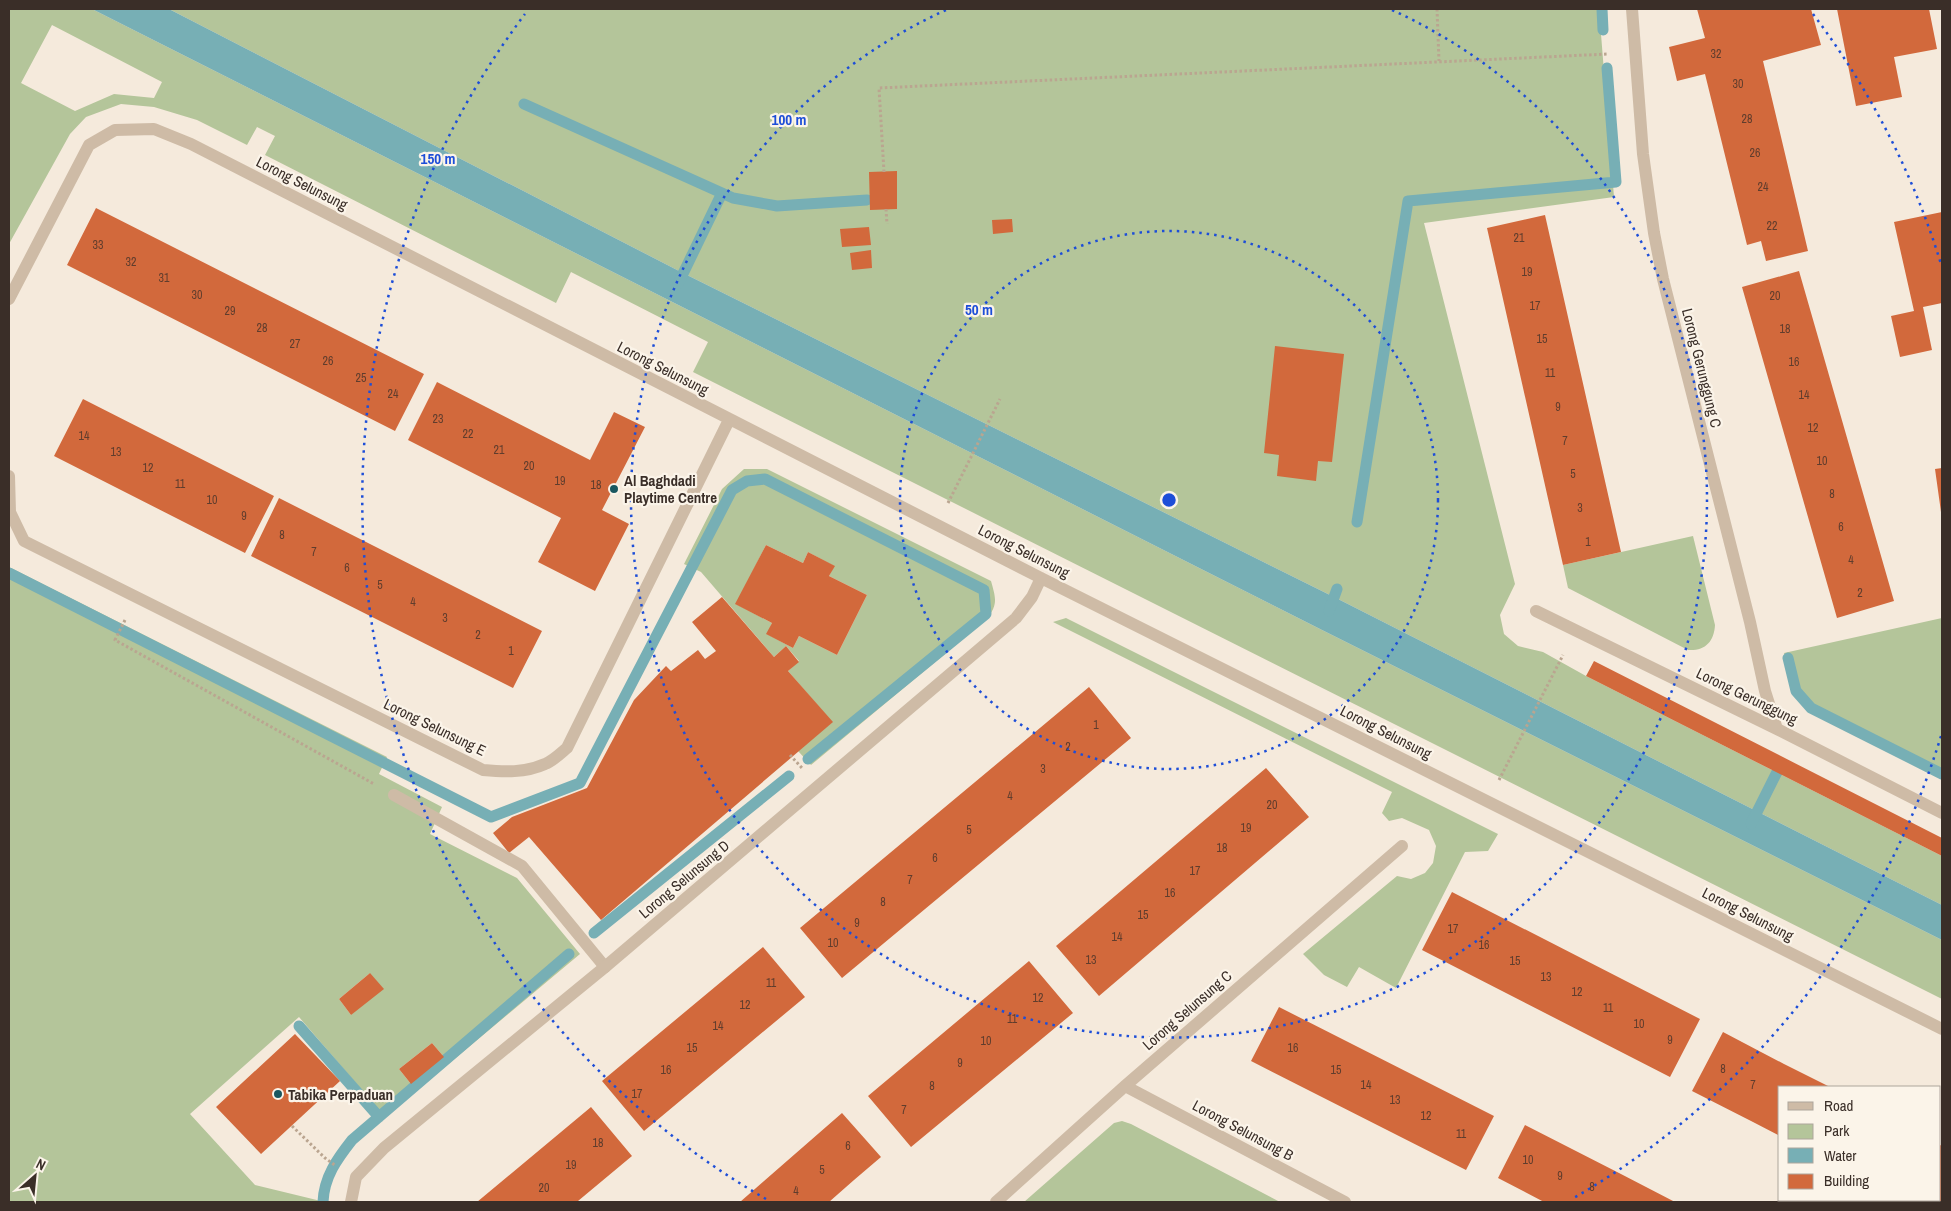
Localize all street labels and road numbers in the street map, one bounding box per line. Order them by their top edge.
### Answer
street label: Lorong Selunsung [253,151,351,215]
street label: Lorong Gerunggung C [1677,306,1727,430]
street label: Lorong Selunsung [614,336,712,400]
street label: Lorong Selunsung [975,519,1073,583]
street label: Lorong Gerunggung [1693,662,1801,730]
street label: Lorong Selunsung E [380,693,490,761]
street label: Lorong Selunsung [1337,700,1435,764]
street label: Lorong Selunsung D [634,835,734,923]
street label: Lorong Selunsung [1699,882,1797,946]
street label: Lorong Selunsung C [1138,965,1236,1055]
street label: Lorong Selunsung B [1189,1095,1297,1165]

